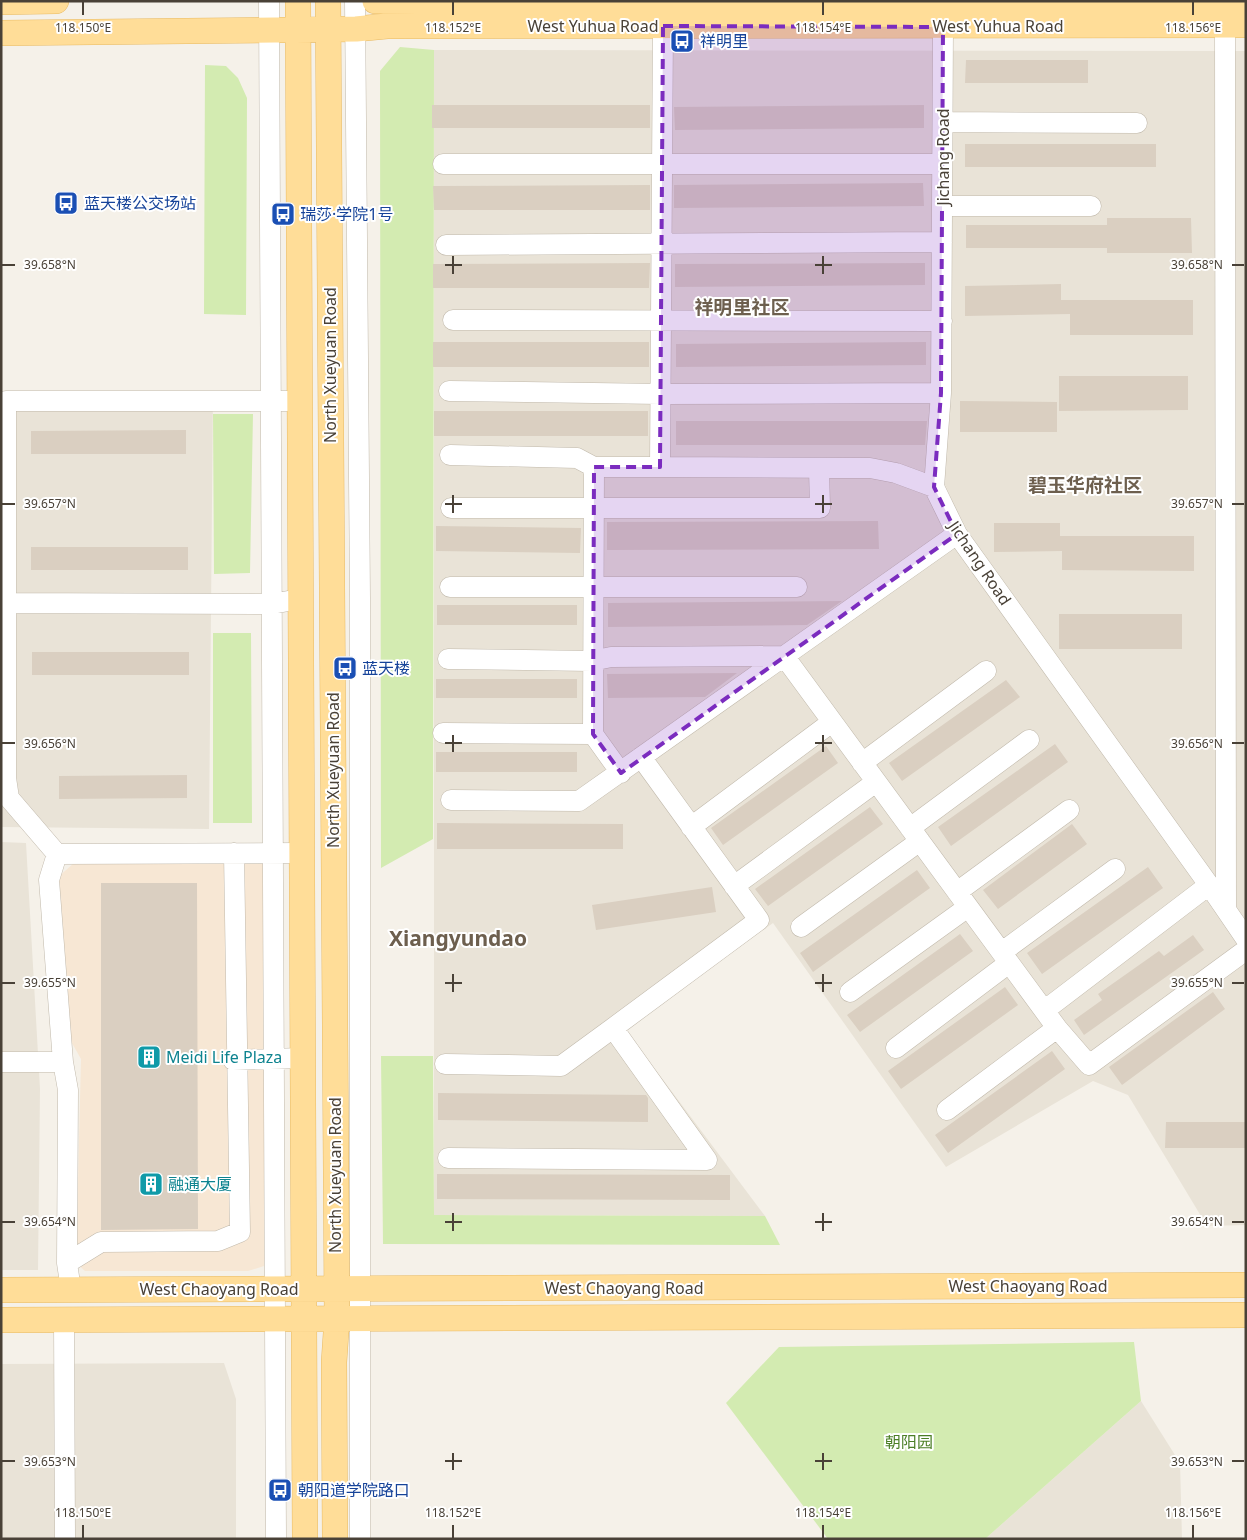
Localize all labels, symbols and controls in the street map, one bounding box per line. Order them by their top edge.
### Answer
street label: West Yuhua Road [527,15,659,37]
street label: West Yuhua Road [932,15,1064,37]
text: 118.150°E [55,19,111,36]
text: 118.152°E [425,19,481,36]
text: 118.154°E [795,19,851,36]
text: 118.156°E [1165,19,1221,36]
bus stop icon: 祥明里 [669,28,695,54]
place label: 祥明里 [700,30,748,52]
street label: Jichang Road [932,108,954,208]
bus stop icon: 蓝天楼公交场站 [53,190,79,216]
place label: 蓝天楼公交场站 [84,192,196,214]
bus stop icon: 瑞莎·学院1号 [270,201,296,227]
place label: 瑞莎·学院1号 [300,203,393,225]
text: 39.658°N [24,256,76,273]
text: 39.658°N [1171,256,1223,273]
street label: North Xueyuan Road [319,287,341,443]
district label: 祥明里社区 [694,294,790,320]
district label: 碧玉华府社区 [1028,472,1142,498]
text: 39.657°N [24,495,76,512]
text: 39.657°N [1171,495,1223,512]
street label: Jichang Road [943,515,1016,610]
bus stop icon: 蓝天楼 [332,655,358,681]
place label: 蓝天楼 [362,657,410,679]
street label: North Xueyuan Road [322,692,344,848]
text: 39.656°N [24,735,76,752]
text: 39.656°N [1171,735,1223,752]
district label: Xiangyundao [389,924,527,952]
text: 39.655°N [24,974,76,991]
text: 39.655°N [1171,974,1223,991]
building icon: Meidi Life Plaza [136,1044,162,1070]
place label: Meidi Life Plaza [166,1046,282,1068]
street label: North Xueyuan Road [324,1097,346,1253]
building icon: 融通大厦 [138,1171,164,1197]
place label: 融通大厦 [168,1173,232,1195]
text: 39.654°N [24,1213,76,1230]
text: 39.654°N [1171,1213,1223,1230]
street label: West Chaoyang Road [949,1275,1108,1297]
street label: West Chaoyang Road [545,1277,704,1299]
street label: West Chaoyang Road [140,1278,299,1300]
park label: 朝阳园 [885,1431,933,1453]
text: 39.653°N [24,1453,76,1470]
text: 39.653°N [1171,1453,1223,1470]
bus stop icon: 朝阳道学院路口 [267,1477,293,1503]
place label: 朝阳道学院路口 [298,1479,410,1501]
text: 118.150°E [55,1504,111,1521]
text: 118.152°E [425,1504,481,1521]
text: 118.154°E [795,1504,851,1521]
text: 118.156°E [1165,1504,1221,1521]

